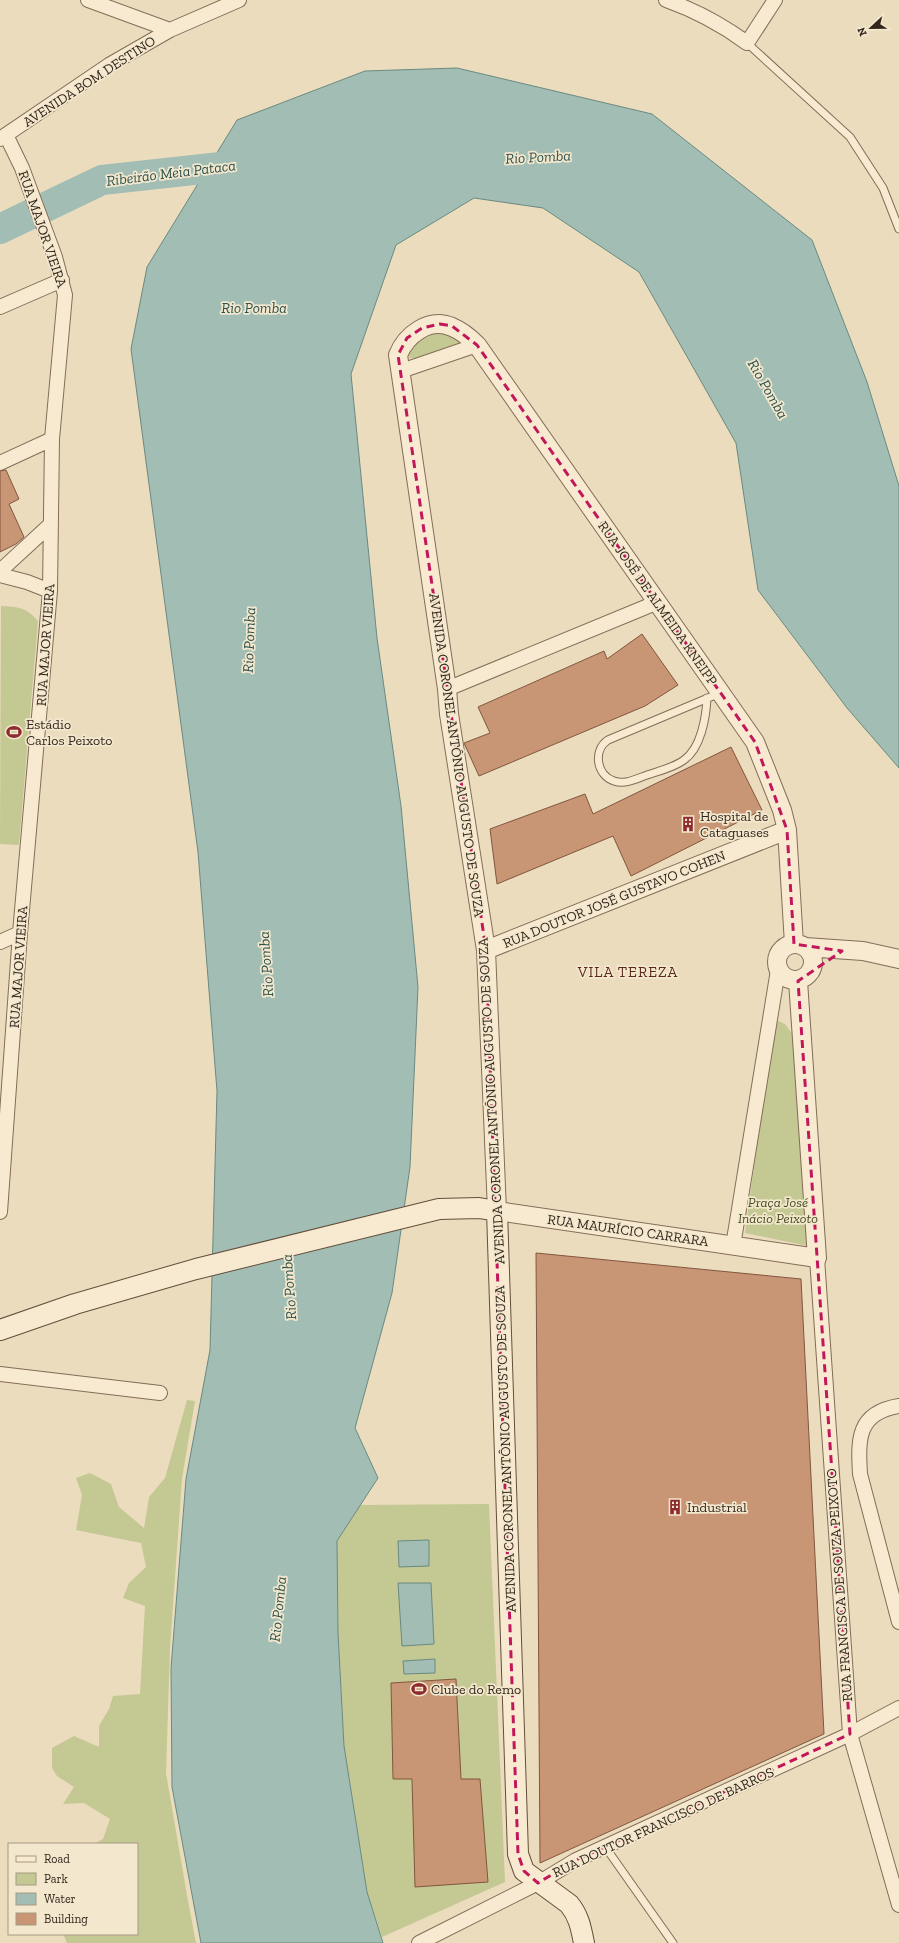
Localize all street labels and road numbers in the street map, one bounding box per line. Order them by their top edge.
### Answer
street label: AVENIDA BOM DESTINO [20,32,159,131]
street label: RUA MAJOR VIEIRA [15,168,71,291]
street label: RUA JOSÉ DE ALMEIDA KNEIPP [594,518,721,689]
street label: RUA MAJOR VIEIRA [33,582,58,707]
street label: AVENIDA CORONEL ANTÔNIO AUGUSTO DE SOUZA [425,592,488,919]
street label: RUA DOUTOR JOSÉ GUSTAVO COHEN [500,847,728,952]
street label: RUA MAJOR VIEIRA [6,904,31,1029]
street label: AVENIDA CORONEL ANTÔNIO AUGUSTO DE SOUZA [474,936,509,1265]
street label: RUA MAURÍCIO CARRARA [546,1211,710,1250]
street label: AVENIDA CORONEL ANTÔNIO AUGUSTO DE SOUZA [491,1284,520,1613]
street label: RUA FRANCISCA DE SOUZA PEIXOTO [823,1468,856,1702]
street label: RUA DOUTOR FRANCISCO DE BARROS [550,1764,777,1881]

